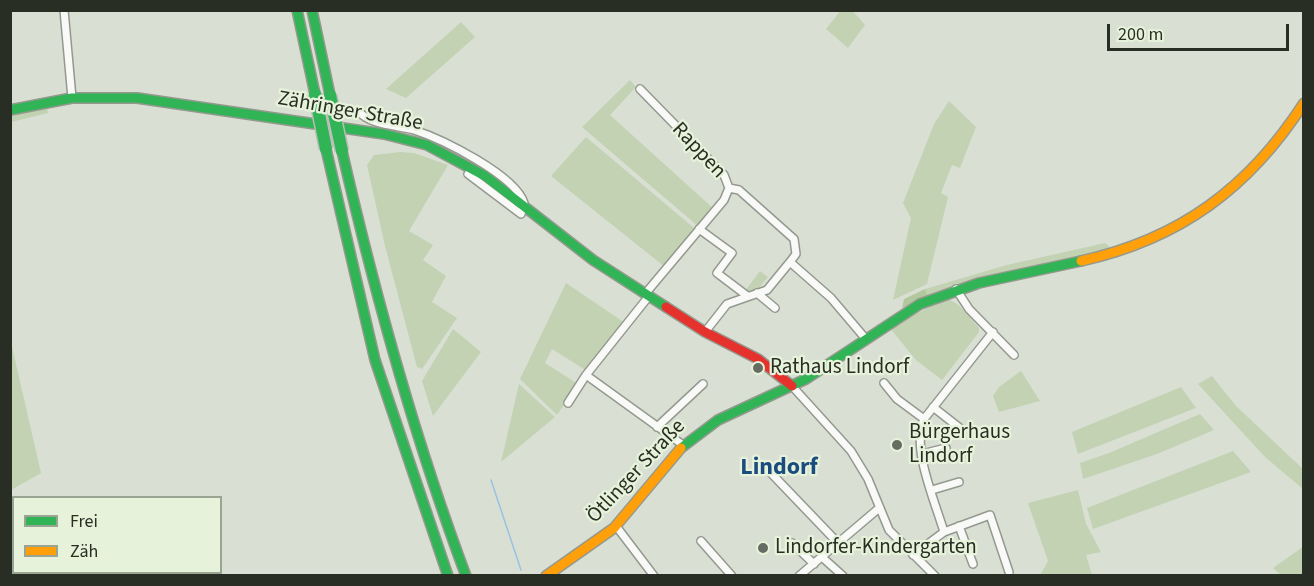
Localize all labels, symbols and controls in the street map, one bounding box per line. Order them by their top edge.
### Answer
scale bar [1110,12,1292,50]
text: 200 m [1118,22,1163,47]
street label: Zähringer Straße [276,87,424,137]
street label: Rappen [666,118,730,184]
place label: Rathaus Lindorf [770,355,909,381]
marker: Rathaus Lindorf [751,361,765,375]
street label: Ötlinger Straße [582,415,692,529]
place label: Bürgerhaus Lindorf [909,420,1010,470]
marker: Bürgerhaus Lindorf [890,438,904,452]
district label: Lindorf [740,455,818,483]
legend [12,496,222,574]
text: Frei [70,509,98,534]
place label: Lindorfer-Kindergarten [775,535,977,561]
text: Zäh [70,539,98,564]
marker: Lindorfer-Kindergarten [756,541,770,555]

